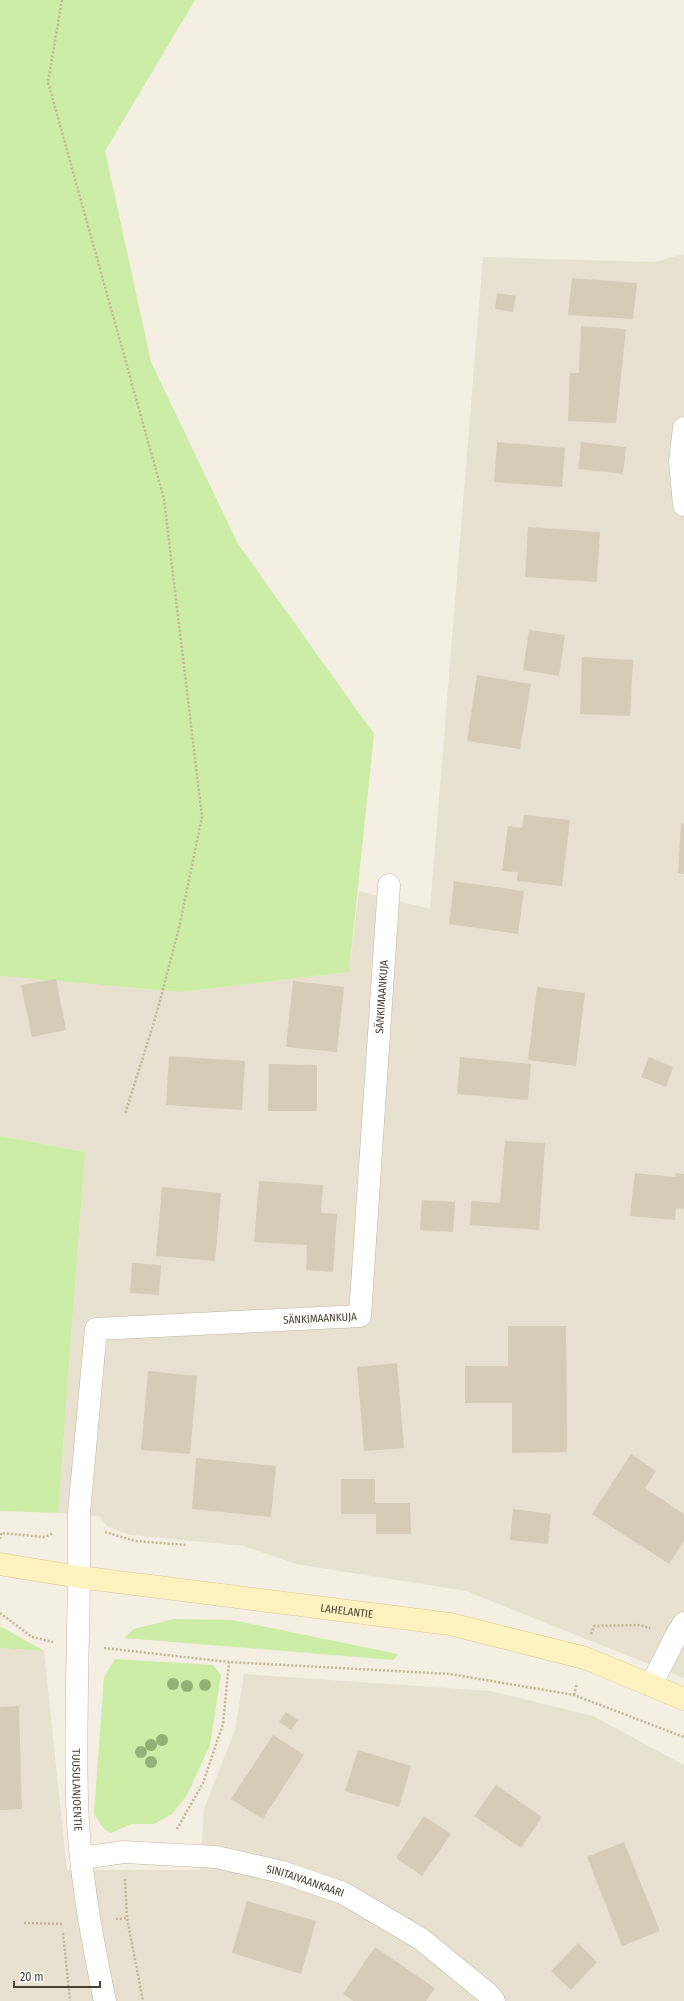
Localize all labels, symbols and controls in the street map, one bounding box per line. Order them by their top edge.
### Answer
street label: SÄNKIMAANKUJA [373,959,390,1034]
street label: SÄNKIMAANKUJA [283,1310,357,1326]
street label: LAHELANTIE [320,1601,374,1621]
street label: TUUSULANJOENTIE [70,1749,85,1831]
street label: SINITAIVAANKAARI [265,1862,346,1899]
scale bar [14,1963,100,1989]
text: 20 m [20,1970,44,1984]

